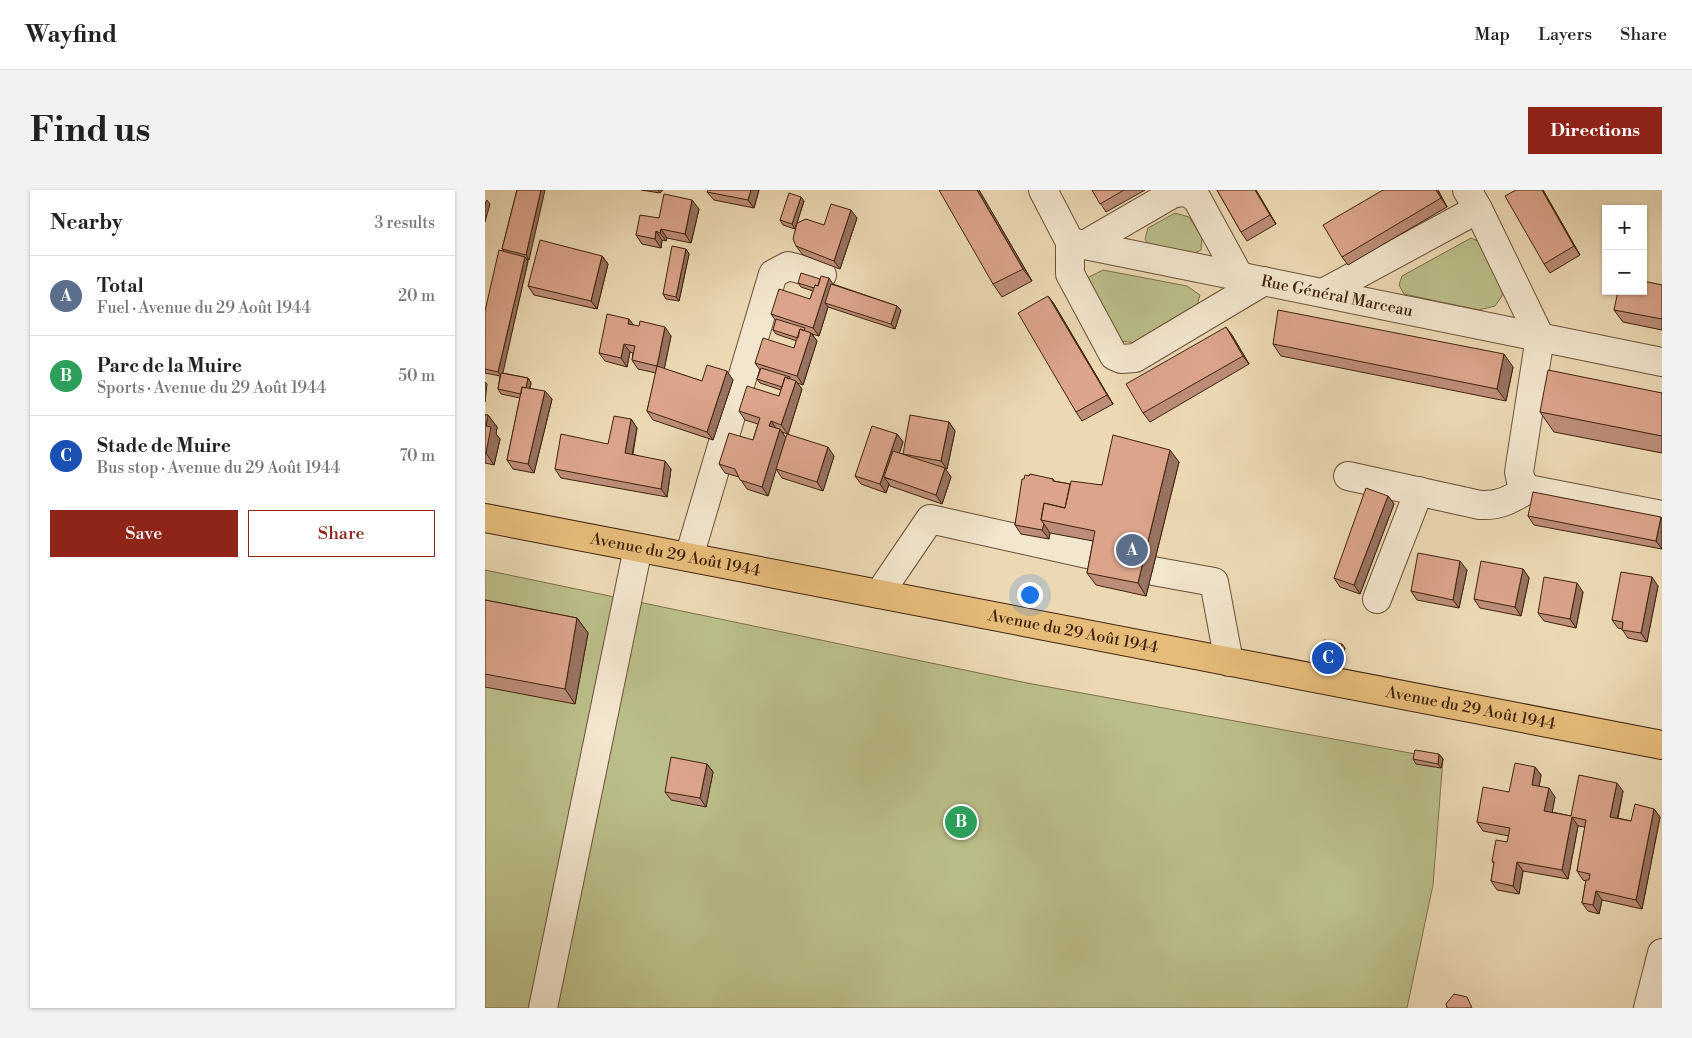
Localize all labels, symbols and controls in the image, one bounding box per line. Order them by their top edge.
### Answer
text: Wayfind [25,20,117,50]
text: Map [1475,23,1510,46]
text: Layers [1538,23,1592,46]
text: Share [1620,23,1667,46]
button: Directions [1528,107,1662,154]
text: Find us [30,109,150,152]
map controls [1602,205,1647,295]
button: + [1602,205,1647,250]
text: Nearby [50,210,123,236]
text: 3 results [374,213,435,233]
button: − [1602,250,1647,295]
street label: Rue Général Marceau [1259,271,1415,321]
text: Total [97,274,144,298]
text: A [60,286,72,306]
text: 20 m [398,286,435,306]
text: Fuel · Avenue du 29 Août 1944 [97,298,311,318]
text: Parc de la Muire [97,354,242,378]
text: B [60,366,72,386]
text: 50 m [398,366,435,386]
text: Sports · Avenue du 29 Août 1944 [97,378,326,398]
text: Stade de Muire [97,434,231,458]
text: C [60,446,72,466]
text: 70 m [399,446,435,466]
text: Bus stop · Avenue du 29 Août 1944 [97,458,340,478]
button: Save [50,510,238,557]
button: Share [248,510,435,557]
street label: Avenue du 29 Août 1944 [588,528,763,581]
pin: A [1116,531,1148,569]
your location [1017,582,1043,608]
street label: Avenue du 29 Août 1944 [985,605,1160,658]
pin: C [1312,639,1344,677]
street label: Avenue du 29 Août 1944 [1383,682,1558,734]
pin: B [945,803,977,841]

